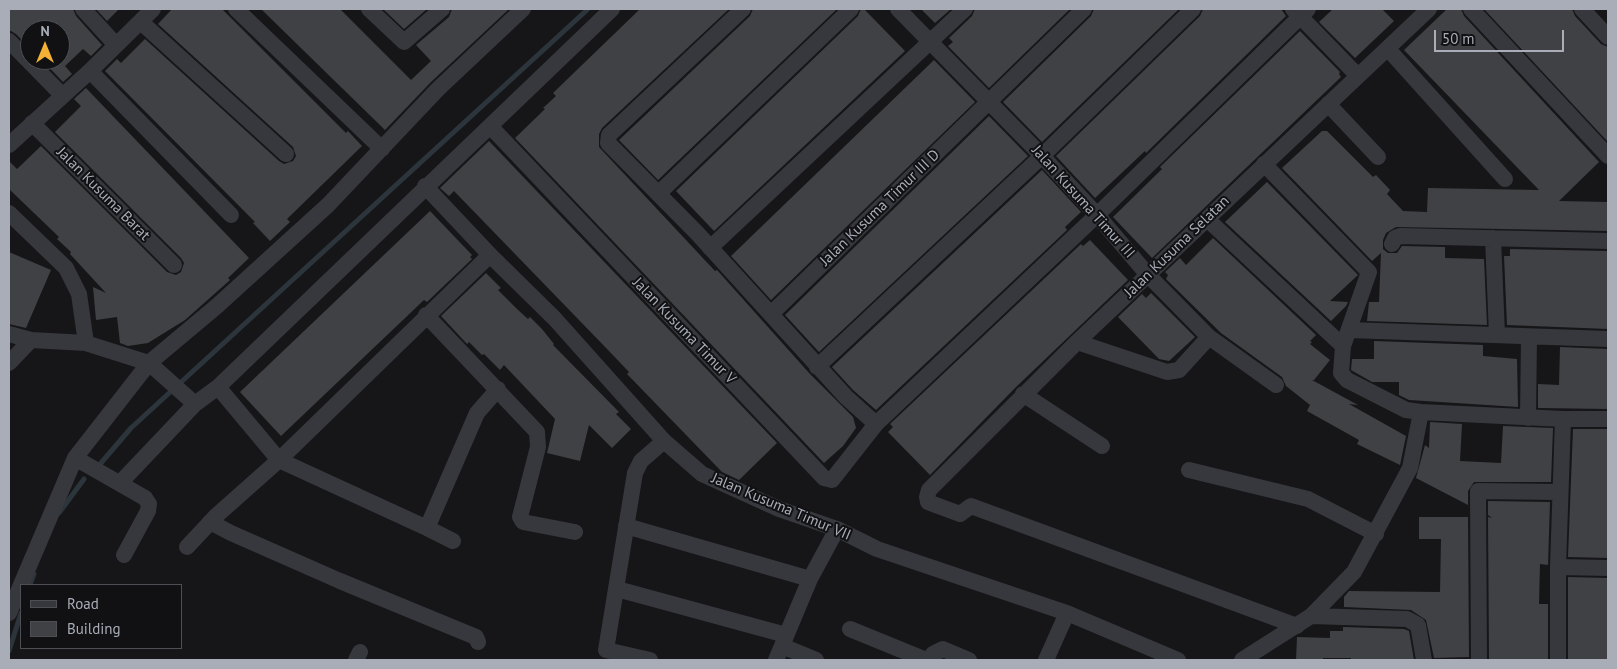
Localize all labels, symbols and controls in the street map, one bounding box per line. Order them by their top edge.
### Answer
north arrow [20,20,70,70]
scale bar [1437,20,1567,52]
text: N [40,22,50,40]
text: 50 m [1442,29,1475,48]
street label: Jalan Kusuma Timur III [1028,142,1138,262]
street label: Jalan Kusuma Barat [53,144,153,244]
street label: Jalan Kusuma Timur III D [816,146,944,270]
street label: Jalan Kusuma Selatan [1121,192,1233,302]
street label: Jalan Kusuma Timur V [629,274,739,388]
street label: Jalan Kusuma Timur VII [709,469,853,545]
legend [20,584,182,649]
text: Road [67,594,99,613]
text: Building [67,619,121,638]

